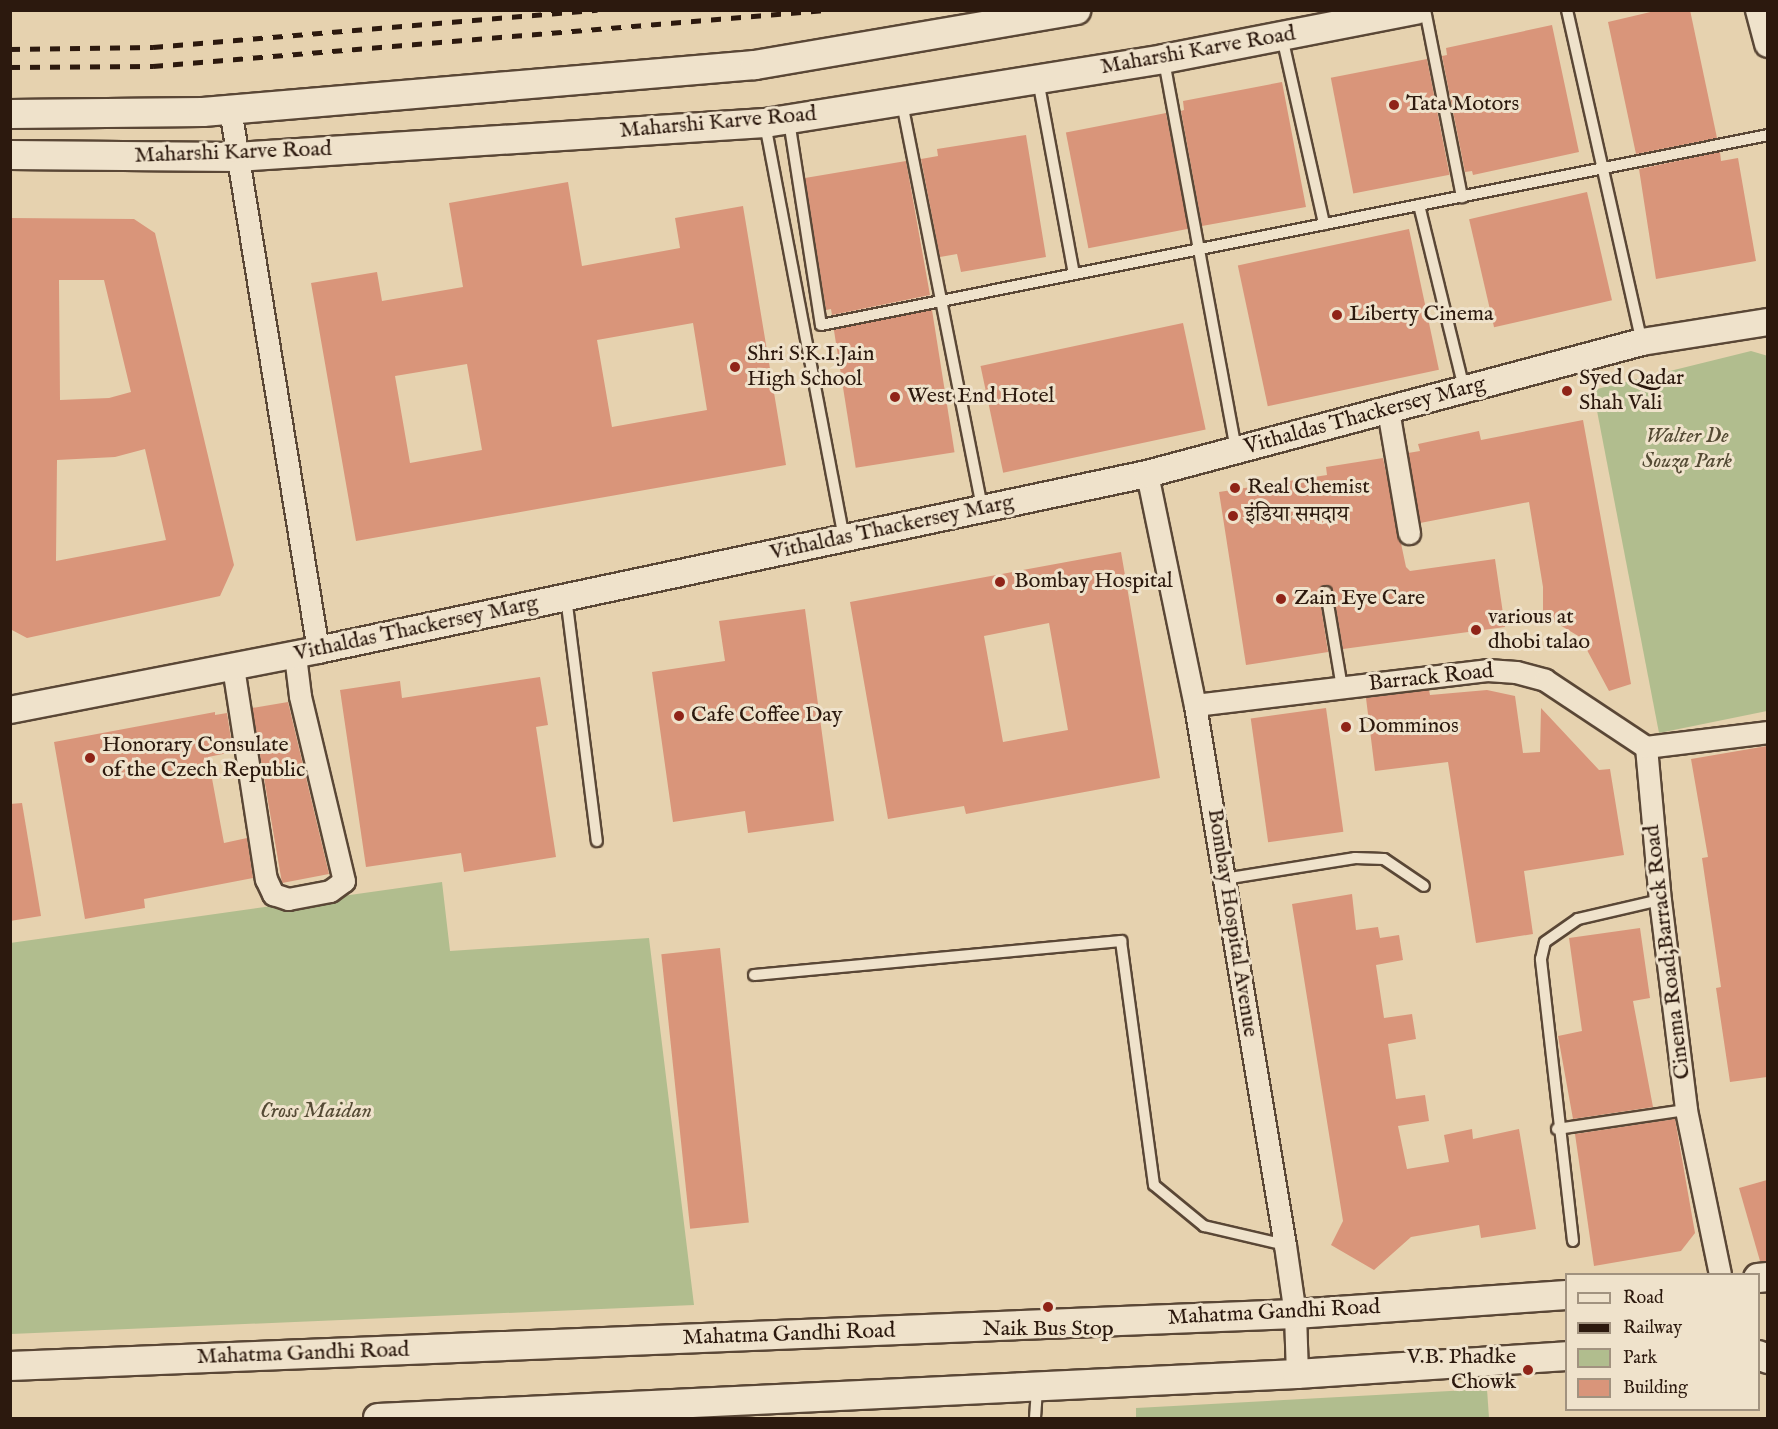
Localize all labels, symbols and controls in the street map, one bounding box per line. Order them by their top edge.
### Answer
street label: Maharshi Karve Road [1099,21,1297,81]
place label: Tata Motors [1406,92,1519,118]
marker: Tata Motors [1387,98,1401,112]
street label: Maharshi Karve Road [619,101,817,145]
street label: Maharshi Karve Road [134,136,332,170]
place label: Liberty Cinema [1349,302,1493,328]
marker: Liberty Cinema [1330,308,1344,322]
place label: Shri S.K.I.Jain High School [747,341,874,392]
marker: Shri S.K.I.Jain High School [728,360,742,374]
place label: Syed Qadar Shah Vali [1579,365,1684,416]
street label: Vithaldas Thackersey Marg [1241,371,1489,461]
place label: West End Hotel [907,384,1055,410]
marker: Syed Qadar Shah Vali [1560,384,1574,398]
marker: West End Hotel [888,390,902,404]
park label: Walter De Souza Park [1642,423,1732,475]
place label: Real Chemist [1247,475,1370,501]
marker: Real Chemist [1228,481,1242,495]
street label: Vithaldas Thackersey Marg [768,489,1016,567]
place label: इंडिया समदाय [1245,503,1349,529]
marker: इंडिया समदाय [1226,509,1240,523]
place label: Bombay Hospital [1014,569,1173,595]
marker: Bombay Hospital [991,573,1009,591]
place label: Zain Eye Care [1294,586,1425,612]
street label: Vithaldas Thackersey Marg [292,590,540,668]
marker: Zain Eye Care [1272,590,1290,608]
place label: various at dhobi talao [1488,604,1590,656]
marker: various at dhobi talao [1469,623,1483,637]
street label: Barrack Road [1367,658,1495,698]
place label: Cafe Coffee Day [691,703,842,729]
marker: Cafe Coffee Day [672,709,686,723]
place label: Domminos [1358,714,1459,740]
marker: Domminos [1339,720,1353,734]
place label: Honorary Consulate of the Czech Republic [102,732,305,784]
marker: Honorary Consulate of the Czech Republic [83,751,97,765]
street label: Bombay Hospital Avenue [1201,807,1263,1039]
street label: Cinema Road;Barrack Road [1639,823,1697,1081]
park label: Cross Maidan [260,1099,372,1125]
legend [1565,1273,1760,1411]
text: Road [1623,1287,1664,1310]
street label: Mahatma Gandhi Road [1167,1294,1381,1332]
marker: Naik Bus Stop [1041,1300,1055,1314]
place label: Naik Bus Stop [982,1317,1114,1343]
text: Railway [1623,1317,1682,1340]
street label: Mahatma Gandhi Road [682,1318,896,1352]
street label: Mahatma Gandhi Road [196,1337,410,1371]
place label: V.B. Phadke Chowk [1407,1344,1516,1396]
text: Park [1623,1347,1657,1370]
marker: V.B. Phadke Chowk [1521,1363,1535,1377]
text: Building [1623,1377,1688,1400]

